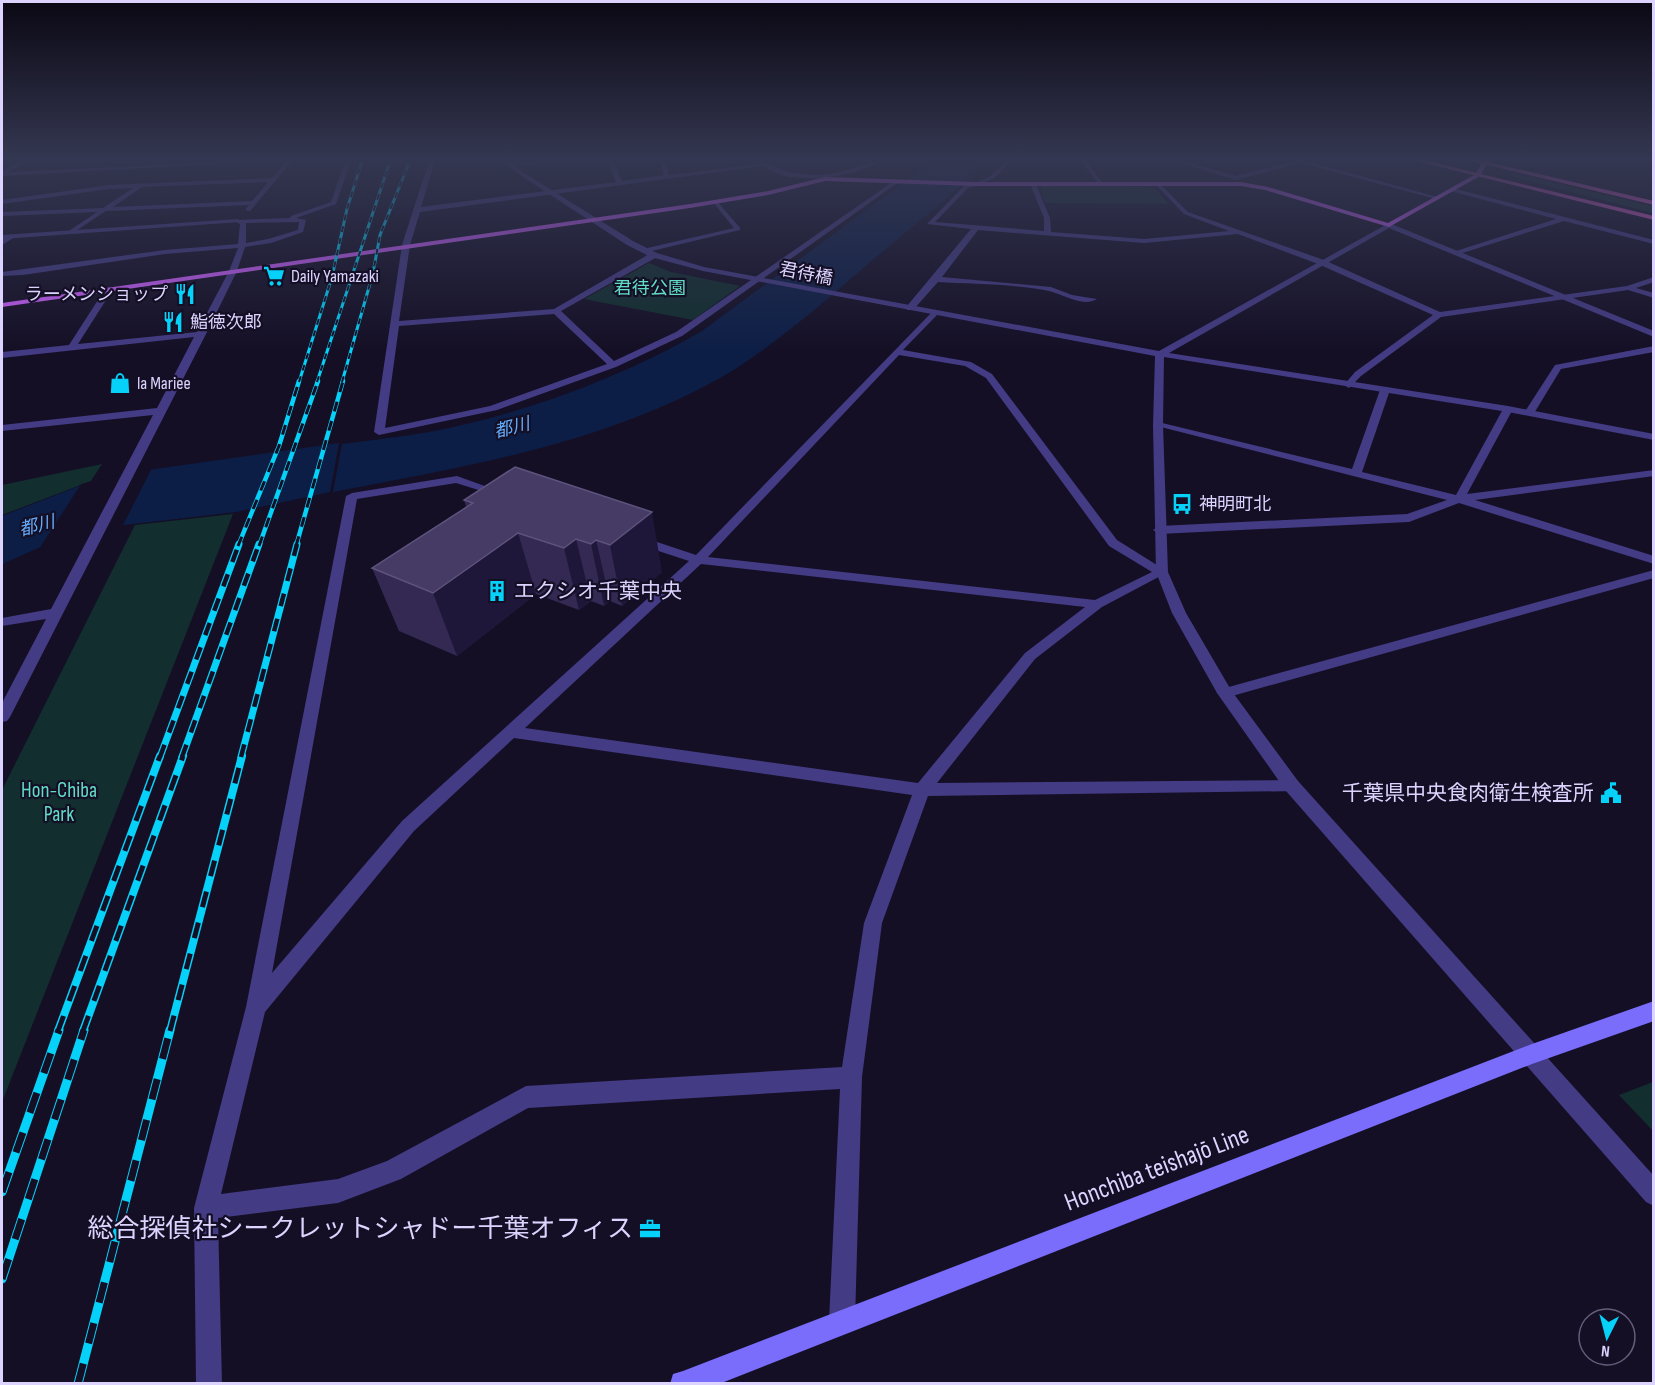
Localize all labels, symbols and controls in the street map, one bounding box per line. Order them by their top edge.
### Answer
street label: 君待橋 [777,259,835,289]
supermarket icon: Daily Yamazaki [262,264,286,288]
place label: Daily Yamazaki [291,266,379,287]
park label: 君待公園 [614,278,686,299]
restaurant icon: ラーメンショップ [173,282,197,306]
place label: ラーメンショップ [25,284,168,305]
restaurant icon: 鮨徳次郎 [161,310,185,334]
place label: 鮨徳次郎 [190,312,262,333]
shop icon: la Mariee [108,371,132,395]
place label: la Mariee [137,373,191,394]
water label: 都川 [492,413,534,443]
bus stop icon: 神明町北 [1170,492,1194,516]
place label: 神明町北 [1199,494,1271,515]
water label: 都川 [17,511,59,541]
building icon: エクシオ千葉中央 [485,579,509,603]
place label: エクシオ千葉中央 [514,579,682,604]
park label: Hon-Chiba Park [21,778,97,827]
place label: 千葉県中央食肉衛生検査所 [1342,781,1594,806]
public building icon: 千葉県中央食肉衛生検査所 [1599,781,1623,805]
street label: Honchiba teishajō Line [1060,1120,1254,1218]
place label: 総合探偵社シークレットシャドー千葉オフィス [88,1214,633,1245]
office icon: 総合探偵社シークレットシャドー千葉オフィス [638,1217,662,1241]
north arrow [1577,1307,1637,1367]
text: N [1600,1341,1611,1360]

